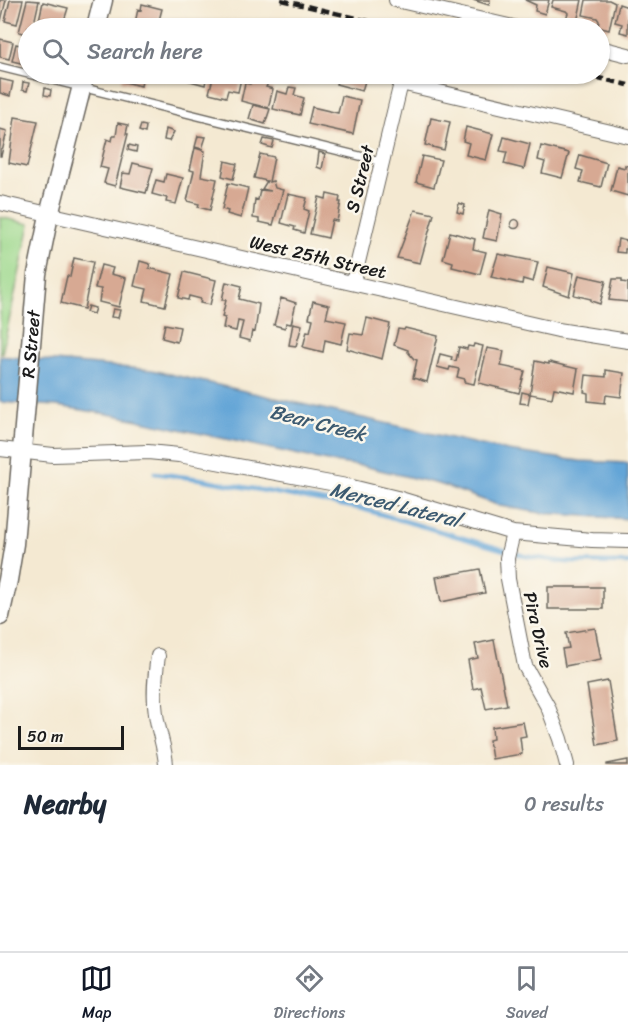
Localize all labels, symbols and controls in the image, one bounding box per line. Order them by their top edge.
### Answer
search box [18,18,610,84]
text: Search here [87,32,203,71]
icon: search [39,35,72,68]
street label: S Street [336,141,384,216]
street label: West 25th Street [246,226,390,288]
street label: R Street [12,308,50,379]
water label: Bear Creek [266,394,371,452]
water label: Merced Lateral [326,472,468,539]
street label: Pira Drive [514,589,562,671]
text: 50 m [27,722,63,751]
scale bar [18,723,124,750]
text: Nearby [24,781,106,827]
text: 0 results [524,787,604,822]
tab: Map [80,962,113,1027]
tab: Directions [274,962,345,1027]
tab: Saved [506,962,548,1027]

